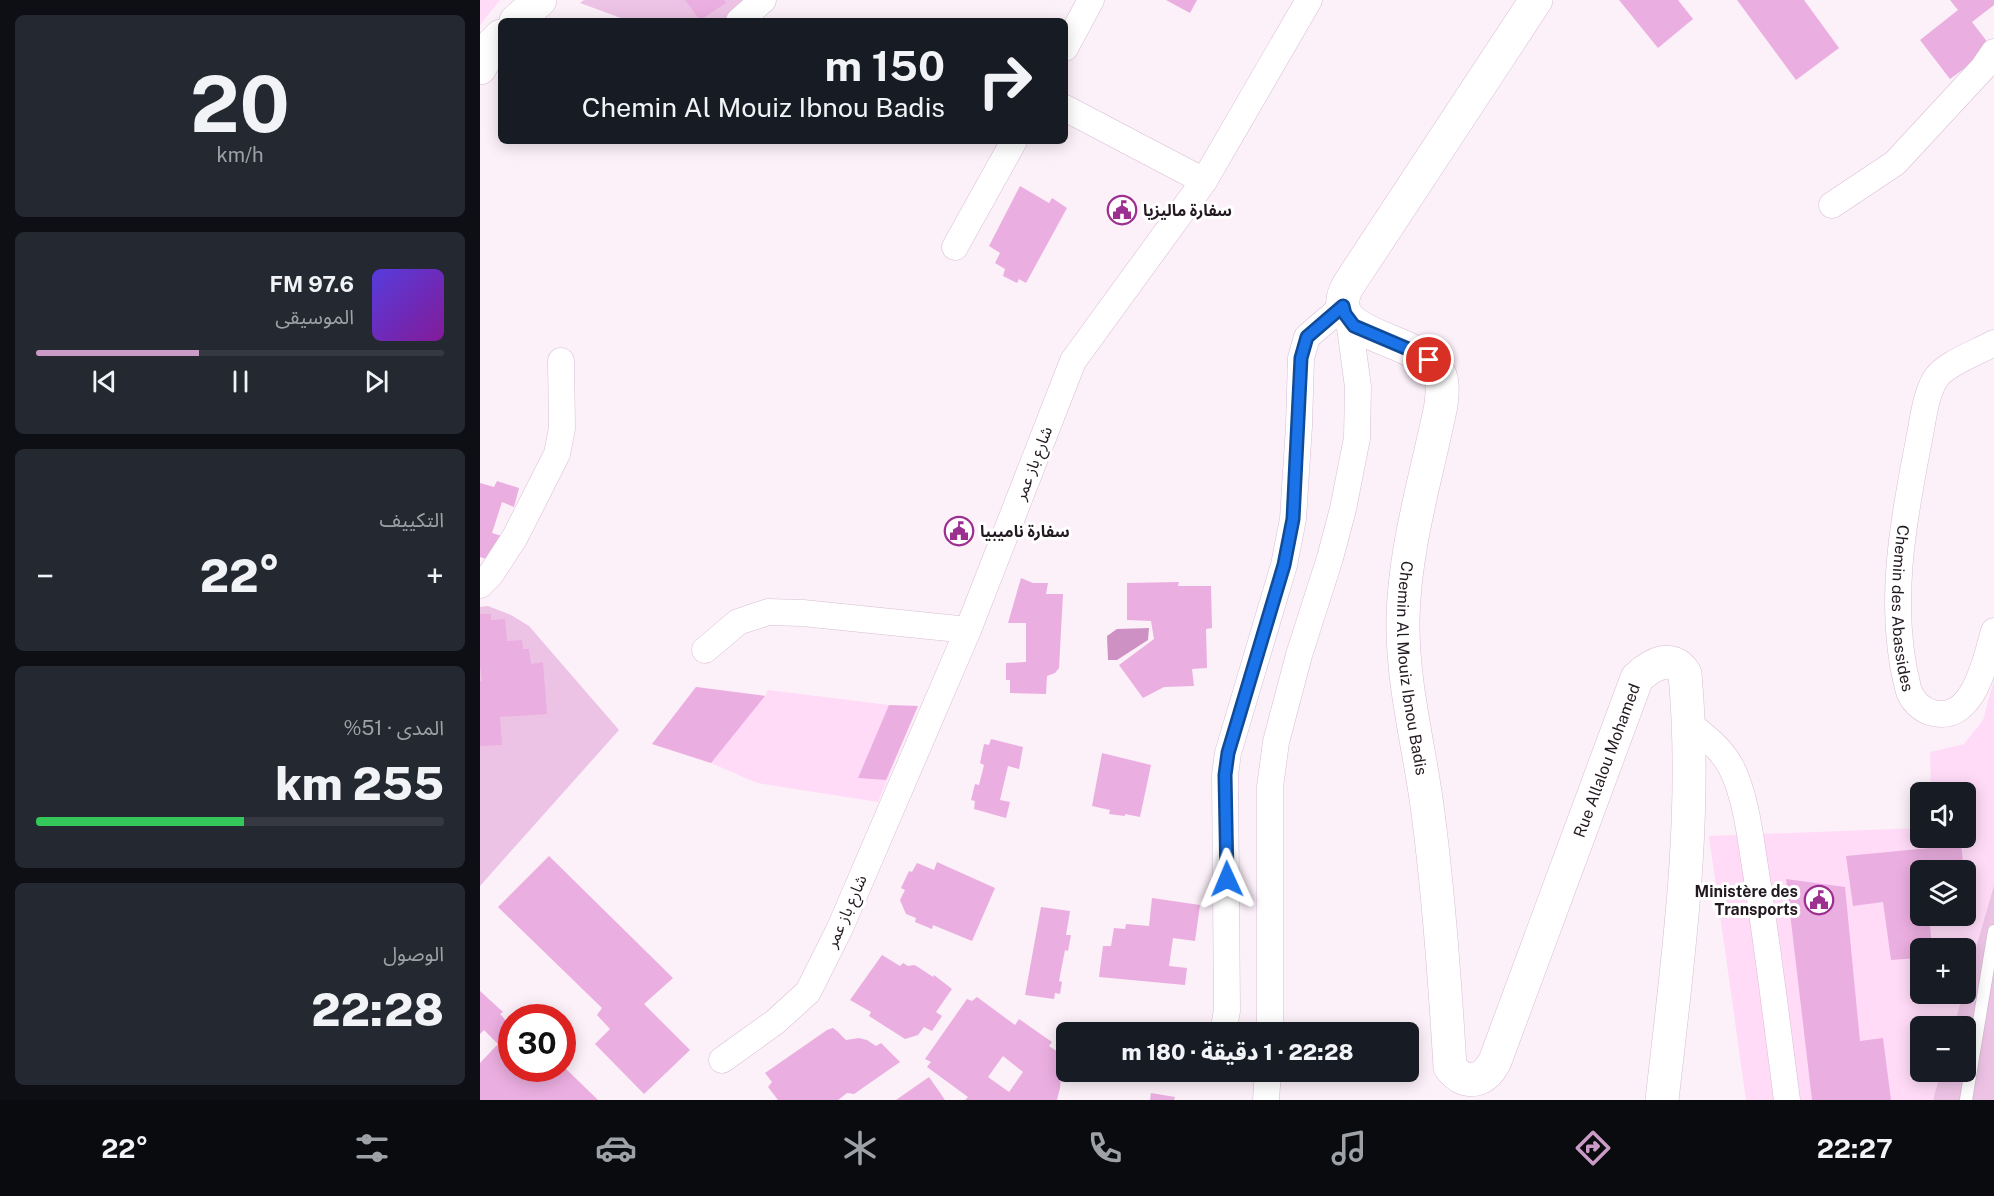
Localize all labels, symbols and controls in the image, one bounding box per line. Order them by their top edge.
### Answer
text: 150 m [824,41,945,90]
icon: right [966,42,1044,120]
text: 20 [190,58,290,150]
text: Chemin Al Mouiz Ibnou Badis [582,91,945,123]
text: km/h [216,143,264,167]
public building icon: سفارة ماليزيا [1106,194,1138,226]
place label: سفارة ماليزيا [1143,201,1232,220]
text: 97.6 FM [269,271,354,297]
text: الموسيقى [275,305,354,329]
pin [1403,334,1454,385]
icon: arrive [1412,343,1445,376]
icon: previous [88,365,121,398]
icon: pause [224,365,257,398]
icon: next [360,365,393,398]
street label: شارع باز عمر [1010,424,1059,505]
text: التكييف [380,508,444,532]
public building icon: سفارة ناميبيا [943,515,975,547]
place label: سفارة ناميبيا [980,522,1070,541]
street label: Chemin des Abassides [1888,524,1918,694]
text: 22° [200,549,280,602]
text: − [36,557,54,595]
text: + [426,557,444,595]
street label: Chemin Al Mouiz Ibnou Badis [1393,560,1431,777]
street label: Rue Allalou Mohamed [1570,681,1644,840]
text: المدى · 51% [343,716,444,740]
text: 255 km [275,757,444,810]
map controls [1910,782,1976,1082]
button: sound [1910,782,1976,848]
position arrow [1195,847,1259,911]
button: layers [1910,860,1976,926]
street label: شارع باز عمر [822,872,874,953]
place label: Ministère des Transports [1695,882,1798,919]
public building icon: Ministère des Transports [1803,884,1835,916]
button: + [1910,938,1976,1004]
text: الوصول [383,942,444,966]
text: 22:28 [311,983,444,1036]
speed limit sign: 30 [498,1004,576,1082]
button: − [1910,1016,1976,1082]
text: 22:28 · 1 دقيقة · 180 m [1122,1039,1353,1065]
icon: filters [351,1127,393,1169]
icon: car [595,1127,637,1169]
icon: climate [839,1127,881,1169]
icon: phone [1084,1127,1126,1169]
icon: music [1328,1127,1370,1169]
icon: directions [1572,1127,1614,1169]
text: 22° [101,1132,148,1164]
text: 22:27 [1817,1132,1893,1164]

